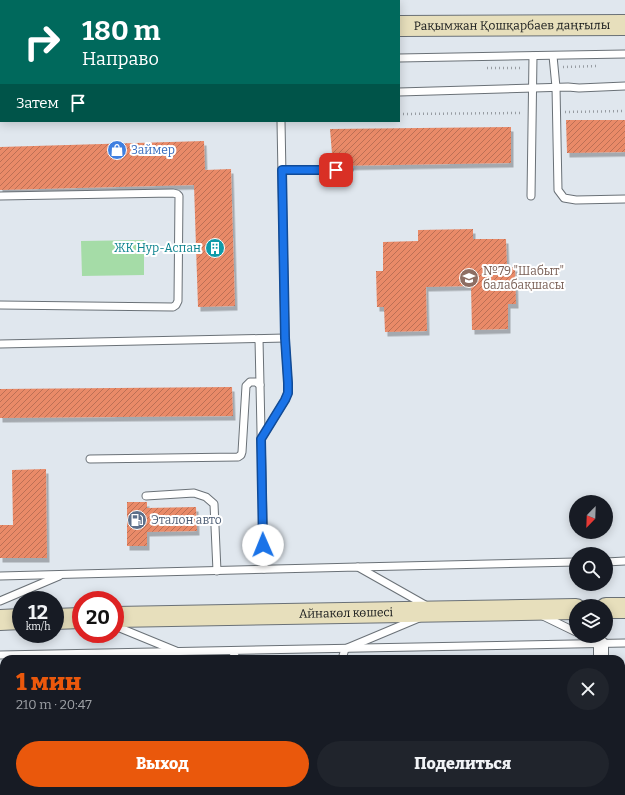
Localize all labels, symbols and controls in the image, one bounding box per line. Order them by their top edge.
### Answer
text: 180 m [82,14,160,47]
icon: right [16,16,68,68]
street label: Рақымжан Қошқарбаев даңғылы [414,18,611,33]
text: Направо [82,48,159,70]
icon: arrive [67,92,89,114]
text: Затем [16,94,59,112]
shop icon: Займер [106,139,128,161]
place label: Займер [131,143,175,157]
pin [319,153,353,187]
icon: arrive [325,159,347,181]
building icon: ЖК Нур-Аспан [204,237,226,259]
place label: ЖК Нур-Аспан [114,241,201,255]
place label: №79 "Шабыт" балабақшасы [483,264,565,292]
school or university icon: №79 "Шабыт" балабақшасы [458,267,480,289]
north arrow [569,495,613,539]
map controls [569,495,613,643]
fuel station icon: Эталон авто [126,509,148,531]
place label: Эталон авто [151,513,222,527]
position arrow [242,524,284,566]
button: search [569,547,613,591]
speed limit sign: 20 [72,591,124,643]
button: layers [569,599,613,643]
text: 12 [28,600,48,624]
street label: Айнакөл көшесі [299,605,394,621]
text: km/h [26,621,50,633]
text: 1 мин [16,668,81,696]
button: close [567,668,609,710]
text: 210 m · 20:47 [16,697,92,712]
button: Выход [16,741,309,787]
button: Поделиться [317,741,609,787]

